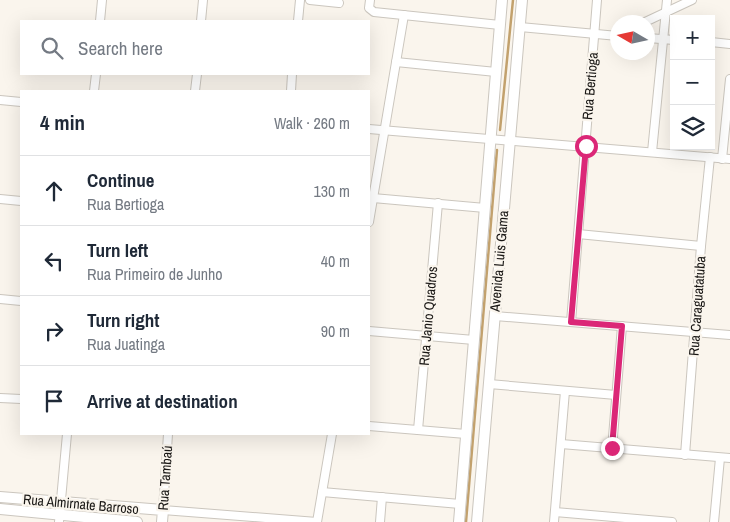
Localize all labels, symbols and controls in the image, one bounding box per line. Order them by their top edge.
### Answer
north arrow [610,15,655,60]
map controls [670,15,715,150]
button: + [670,15,715,60]
search box [20,20,370,75]
icon: search [38,34,66,62]
text: Search here [78,35,163,61]
street label: Rua Bertioga [578,51,602,120]
button: − [670,60,715,105]
button: layers [670,105,715,150]
text: 4 min [40,108,85,137]
text: Walk · 260 m [274,112,350,134]
route start [575,135,598,158]
text: Continue [87,167,155,193]
icon: ahead [40,177,68,205]
text: 130 m [314,180,350,202]
text: Rua Bertioga [87,193,164,215]
street label: Avenida Luis Gama [486,209,512,313]
text: Turn left [87,237,148,263]
icon: left [40,247,68,275]
text: 40 m [321,250,350,272]
street label: Rua Caraguatatuba [685,255,710,357]
text: Rua Primeiro de Junho [87,263,223,285]
street label: Rua Janio Quadros [415,265,441,366]
text: Turn right [87,307,159,333]
icon: right [40,317,68,345]
text: 90 m [321,320,350,342]
text: Rua Juatinga [87,333,165,355]
icon: arrive [40,387,68,415]
text: Arrive at destination [87,388,238,414]
route end [601,437,624,460]
street label: Rua Tambaú [154,445,176,511]
street label: Rua Almirnate Barroso [22,490,140,518]

